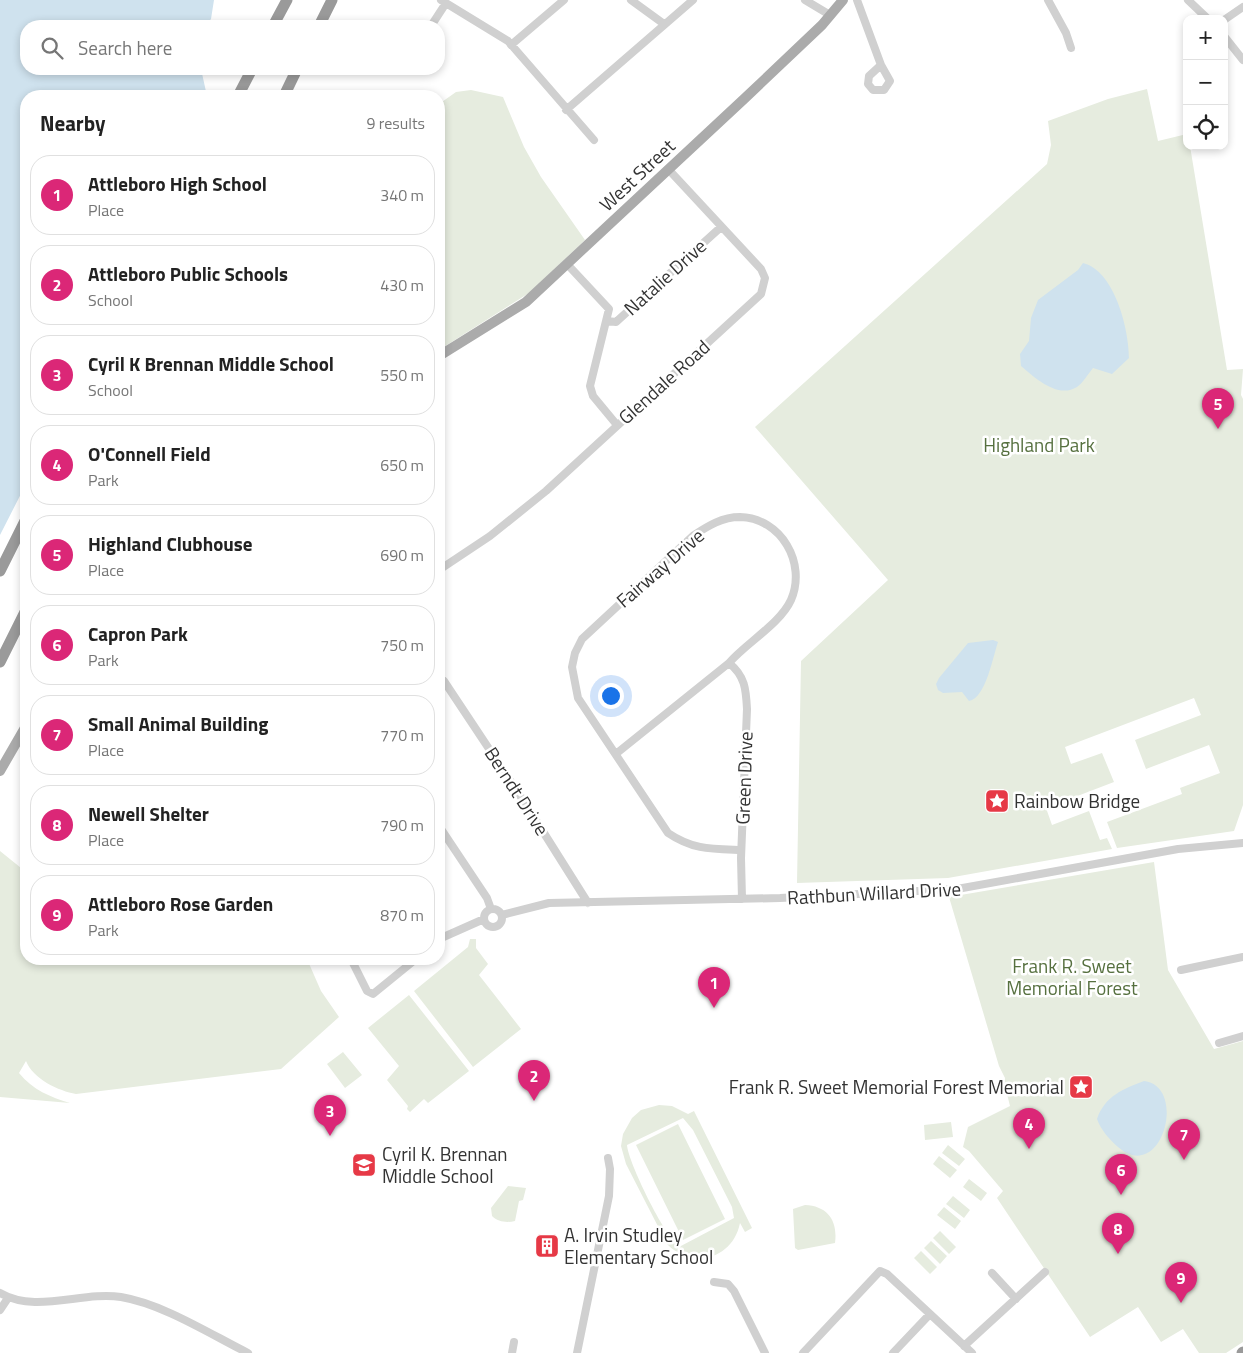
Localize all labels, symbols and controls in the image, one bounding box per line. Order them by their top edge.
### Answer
map controls [1183,15,1228,150]
button: + [1183,15,1228,60]
search box [20,20,445,75]
text: Search here [78,33,172,62]
icon: search [38,34,66,62]
button: − [1183,60,1228,105]
button: locate [1183,105,1228,150]
text: Nearby [40,107,105,139]
text: 9 results [366,111,425,135]
street label: West Street [592,132,681,218]
text: Attleboro High School [88,169,267,198]
text: 1 [53,183,61,207]
text: 340 m [380,183,424,207]
text: Place [88,198,124,222]
street label: Natalie Drive [617,232,712,322]
text: Attleboro Public Schools [88,259,288,288]
text: 2 [53,273,61,297]
text: 430 m [380,273,424,297]
text: School [88,288,133,312]
street label: Glendale Road [611,332,716,431]
text: Cyril K Brennan Middle School [88,349,334,378]
text: 3 [53,363,61,387]
text: 550 m [380,363,424,387]
text: School [88,378,133,402]
pin: 5 [1202,388,1234,429]
park label: Highland Park [983,430,1095,459]
text: O'Connell Field [88,439,211,468]
text: 4 [53,453,61,477]
text: 650 m [380,453,424,477]
text: Park [88,468,119,492]
street label: Fairway Drive [609,521,710,614]
text: Highland Clubhouse [88,529,252,558]
text: 5 [53,543,61,567]
text: 690 m [380,543,424,567]
text: Place [88,558,124,582]
text: Capron Park [88,619,188,648]
text: 6 [53,633,61,657]
text: 750 m [380,633,424,657]
text: Park [88,648,119,672]
your location [598,683,624,709]
text: Small Animal Building [88,709,268,738]
text: 7 [53,723,61,747]
text: 770 m [380,723,424,747]
street label: Green Drive [727,731,760,825]
text: Place [88,738,124,762]
street label: Berndt Drive [478,741,557,841]
place label: Rainbow Bridge [1014,786,1140,815]
place icon: Rainbow Bridge [984,788,1010,814]
text: Newell Shelter [88,799,209,828]
text: 8 [53,813,61,837]
text: 790 m [380,813,424,837]
text: Place [88,828,124,852]
street label: Rathbun Willard Drive [786,873,962,912]
text: Attleboro Rose Garden [88,889,273,918]
text: 9 [53,903,61,927]
text: 870 m [380,903,424,927]
text: Park [88,918,119,942]
park label: Frank R. Sweet Memorial Forest [1006,951,1138,1002]
pin: 1 [698,967,730,1008]
pin: 2 [518,1060,550,1101]
place label: Frank R. Sweet Memorial Forest Memorial [729,1072,1064,1101]
place icon: Frank R. Sweet Memorial Forest Memorial [1068,1074,1094,1100]
pin: 3 [314,1095,346,1136]
pin: 4 [1013,1108,1045,1149]
pin: 7 [1168,1119,1200,1160]
place label: Cyril K. Brennan Middle School [382,1139,507,1190]
school or university icon: Cyril K. Brennan Middle School [351,1152,377,1178]
pin: 6 [1105,1154,1137,1195]
pin: 8 [1102,1213,1134,1254]
place label: A. Irvin Studley Elementary School [564,1220,713,1271]
building icon: A. Irvin Studley Elementary School [534,1233,560,1259]
pin: 9 [1165,1262,1197,1303]

